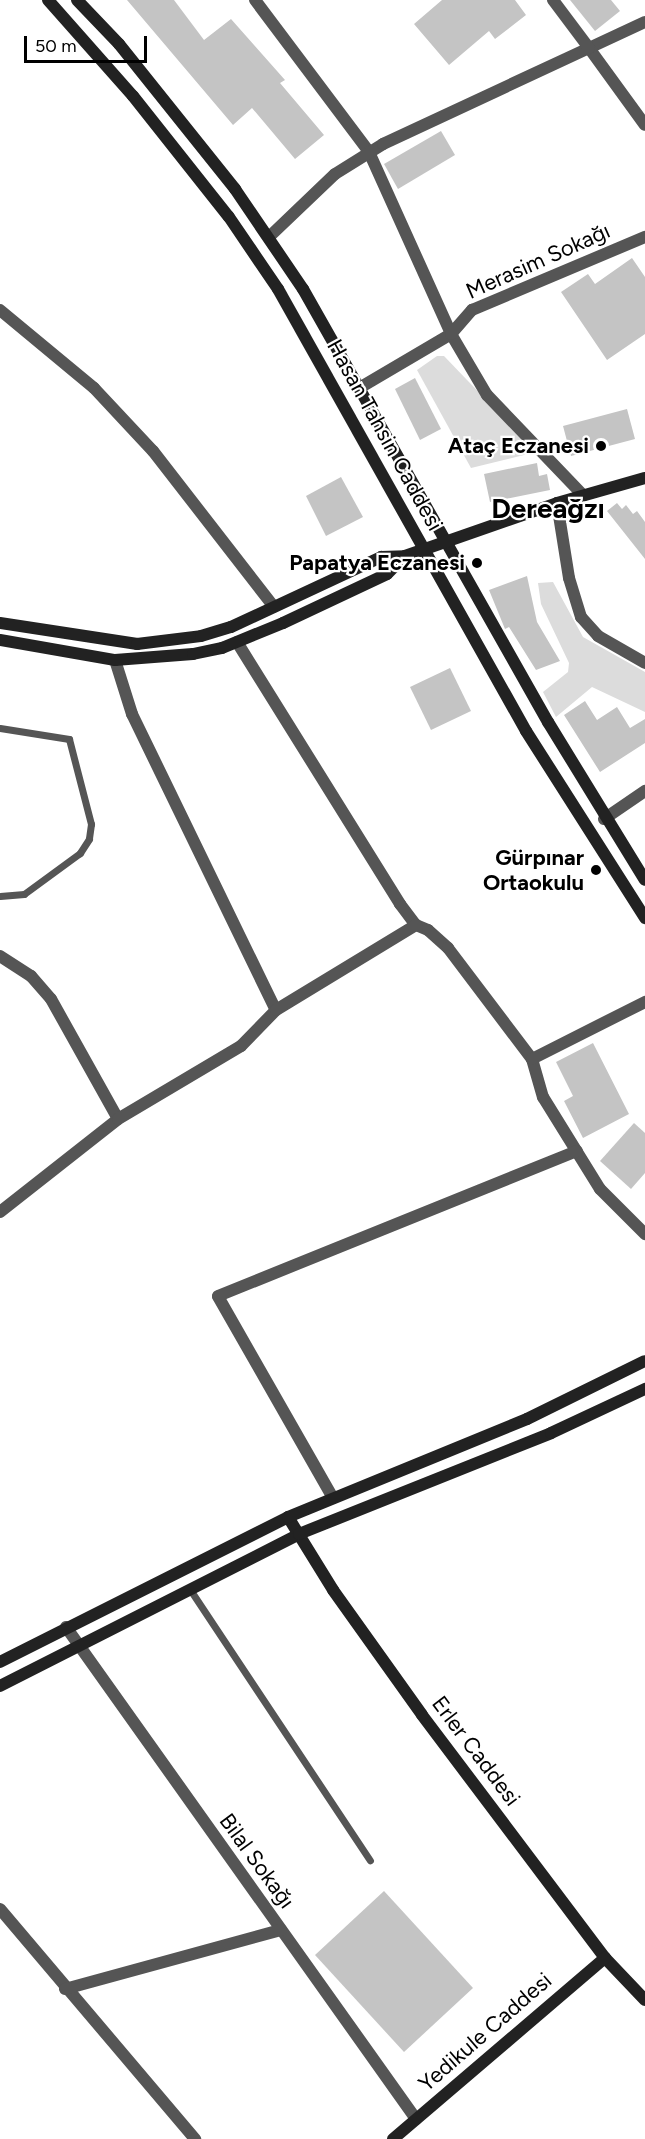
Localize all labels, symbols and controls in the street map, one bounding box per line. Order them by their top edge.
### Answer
scale bar [27,24,150,62]
text: 50 m [35,35,77,57]
street label: Merasim Sokağı [462,217,614,305]
street label: Hasan Tahsin Caddesi [321,335,449,535]
place label: Ataç Eczanesi [448,433,589,459]
marker: Ataç Eczanesi [594,439,608,453]
district label: Dereağzı [491,491,605,525]
place label: Papatya Eczanesi [289,550,465,576]
marker: Papatya Eczanesi [470,556,484,570]
place label: Gürpınar Ortaokulu [483,844,584,896]
marker: Gürpınar Ortaokulu [589,863,603,877]
street label: Erler Caddesi [426,1691,526,1811]
street label: Bilal Sokağı [214,1808,300,1914]
street label: Yedikule Caddesi [413,1967,557,2097]

